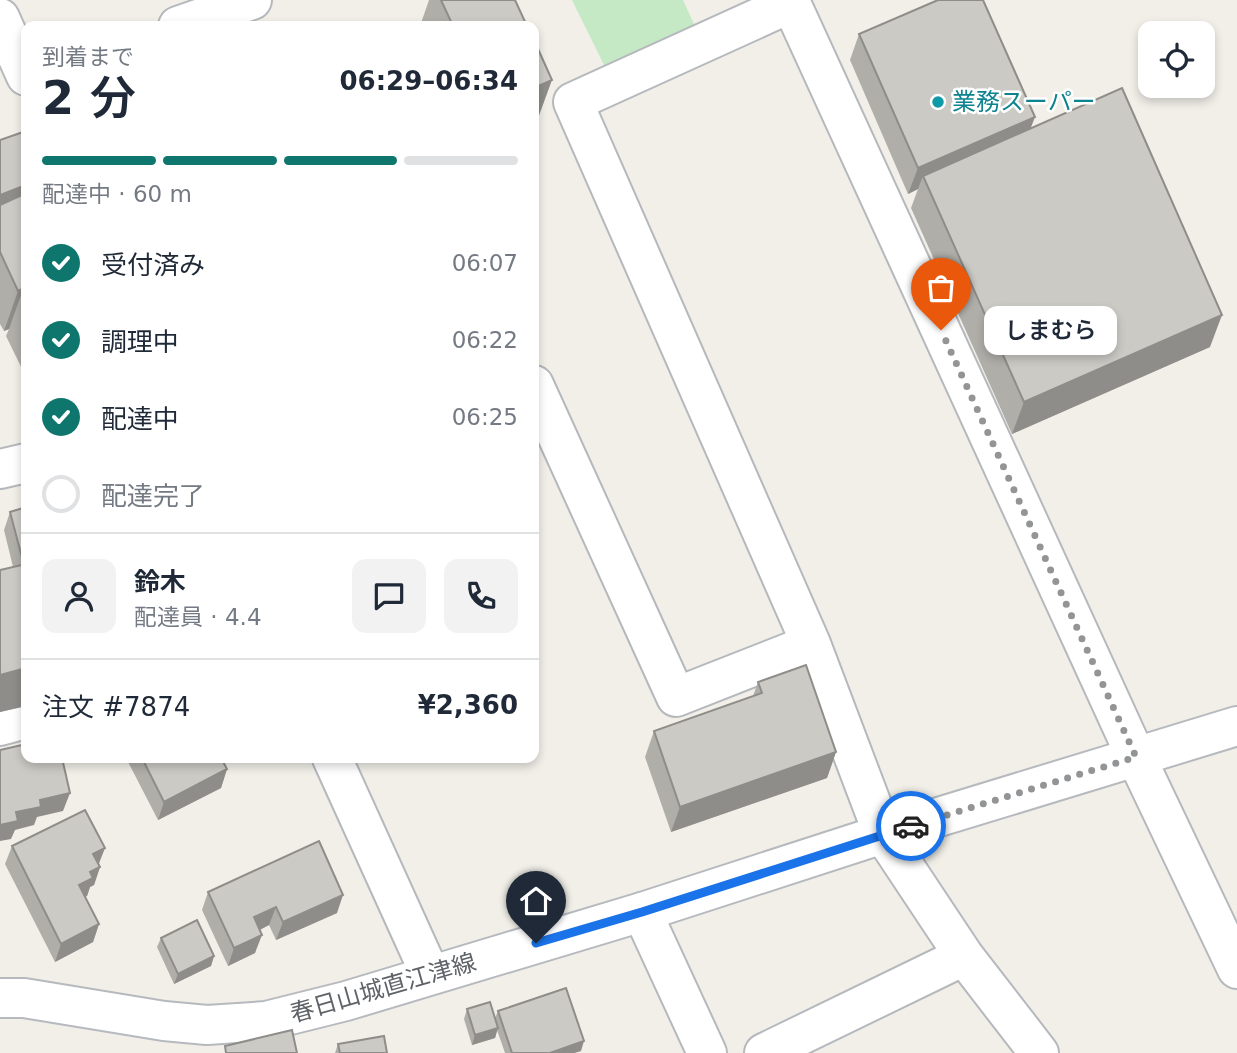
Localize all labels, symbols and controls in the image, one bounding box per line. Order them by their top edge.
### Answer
map controls [1138,21,1215,98]
button: locate [1138,21,1215,98]
text: 到着まで [42,44,134,70]
text: 06:29–06:34 [339,66,518,96]
text: 2 分 [42,71,136,125]
place label: 業務スーパー [952,88,1096,116]
marker: 業務スーパー [930,94,946,110]
text: 配達中 · 60 m [42,181,192,207]
icon: check [42,244,80,282]
text: 受付済み [101,250,205,280]
text: 06:07 [452,250,518,276]
pin [911,258,971,330]
icon: bag [922,269,960,307]
callout: しまむら [983,306,1116,354]
text: しまむら [1005,317,1097,343]
icon: check [42,321,80,359]
text: 調理中 [101,327,179,357]
text: 06:22 [452,327,518,353]
icon: check [42,398,80,436]
text: 配達中 [101,404,179,434]
text: 06:25 [452,404,518,430]
text: 配達完了 [101,481,205,511]
button: person [42,559,116,633]
button: chat [352,559,426,633]
button: phone [444,559,518,633]
text: 鈴木 [134,567,186,597]
text: 配達員 · 4.4 [134,604,262,630]
text: ¥2,360 [418,690,518,720]
text: 注文 #7874 [42,692,190,722]
courier [876,791,946,861]
icon: car [892,807,930,845]
pin [506,871,566,943]
icon: home [517,882,555,920]
street label: 春日山城直江津線 [287,948,479,1028]

